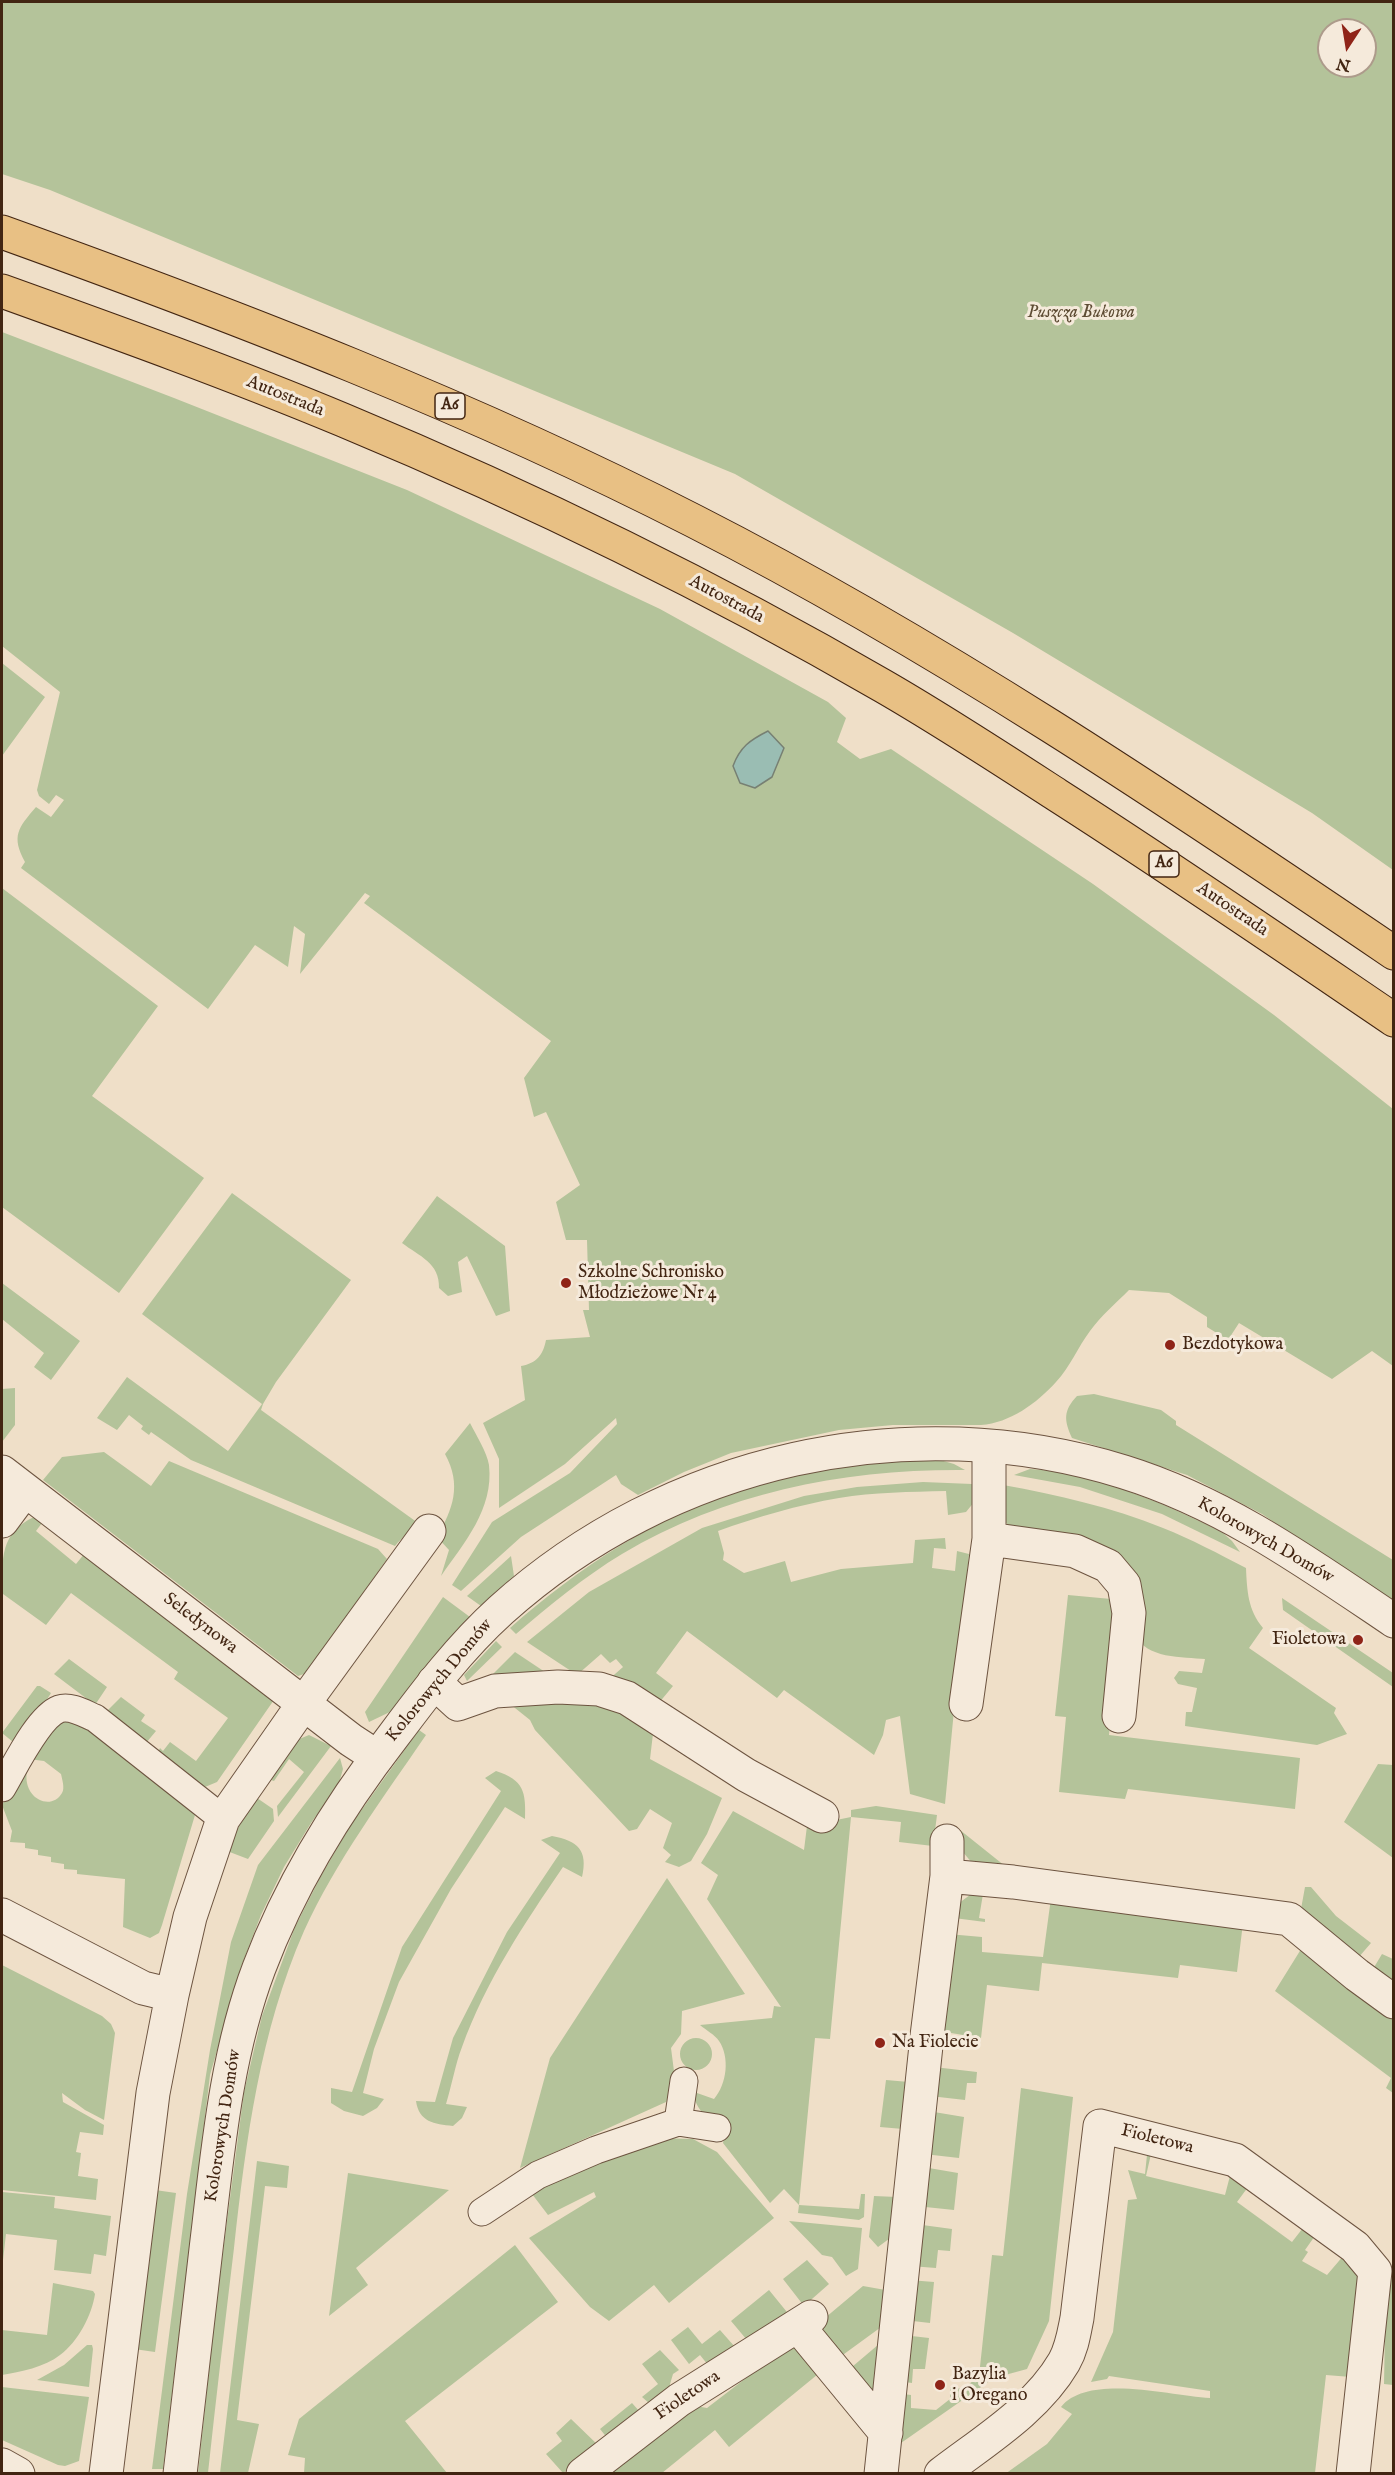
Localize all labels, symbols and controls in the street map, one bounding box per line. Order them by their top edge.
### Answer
north arrow [1317,18,1377,78]
text: N [1335,52,1353,75]
park label: Puszcza Bukowa [1027,302,1135,324]
street label: Autostrada [243,372,327,422]
road number: A6 [435,393,465,419]
street label: Autostrada [685,571,767,629]
road number: A6 [1149,851,1179,877]
street label: Autostrada [1192,878,1272,942]
place label: Szkolne Schronisko Młodzieżowe Nr 4 [578,1262,724,1304]
marker: Szkolne Schronisko Młodzieżowe Nr 4 [559,1276,573,1290]
place label: Bezdotykowa [1182,1334,1283,1356]
marker: Bezdotykowa [1163,1338,1177,1352]
street label: Kolorowych Domów [1193,1493,1337,1589]
street label: Seledynowa [158,1589,242,1659]
street label: Kolorowych Domów [382,1615,498,1747]
place label: Fioletowa [1272,1629,1346,1651]
marker: Fioletowa [1351,1633,1365,1647]
place label: Na Fiolecie [892,2032,978,2054]
marker: Na Fiolecie [873,2036,887,2050]
street label: Kolorowych Domów [201,2048,247,2204]
street label: Fioletowa [1118,2121,1196,2159]
place label: Bazylia i Oregano [952,2364,1027,2406]
street label: Fioletowa [651,2366,725,2426]
marker: Bazylia i Oregano [933,2378,947,2392]

